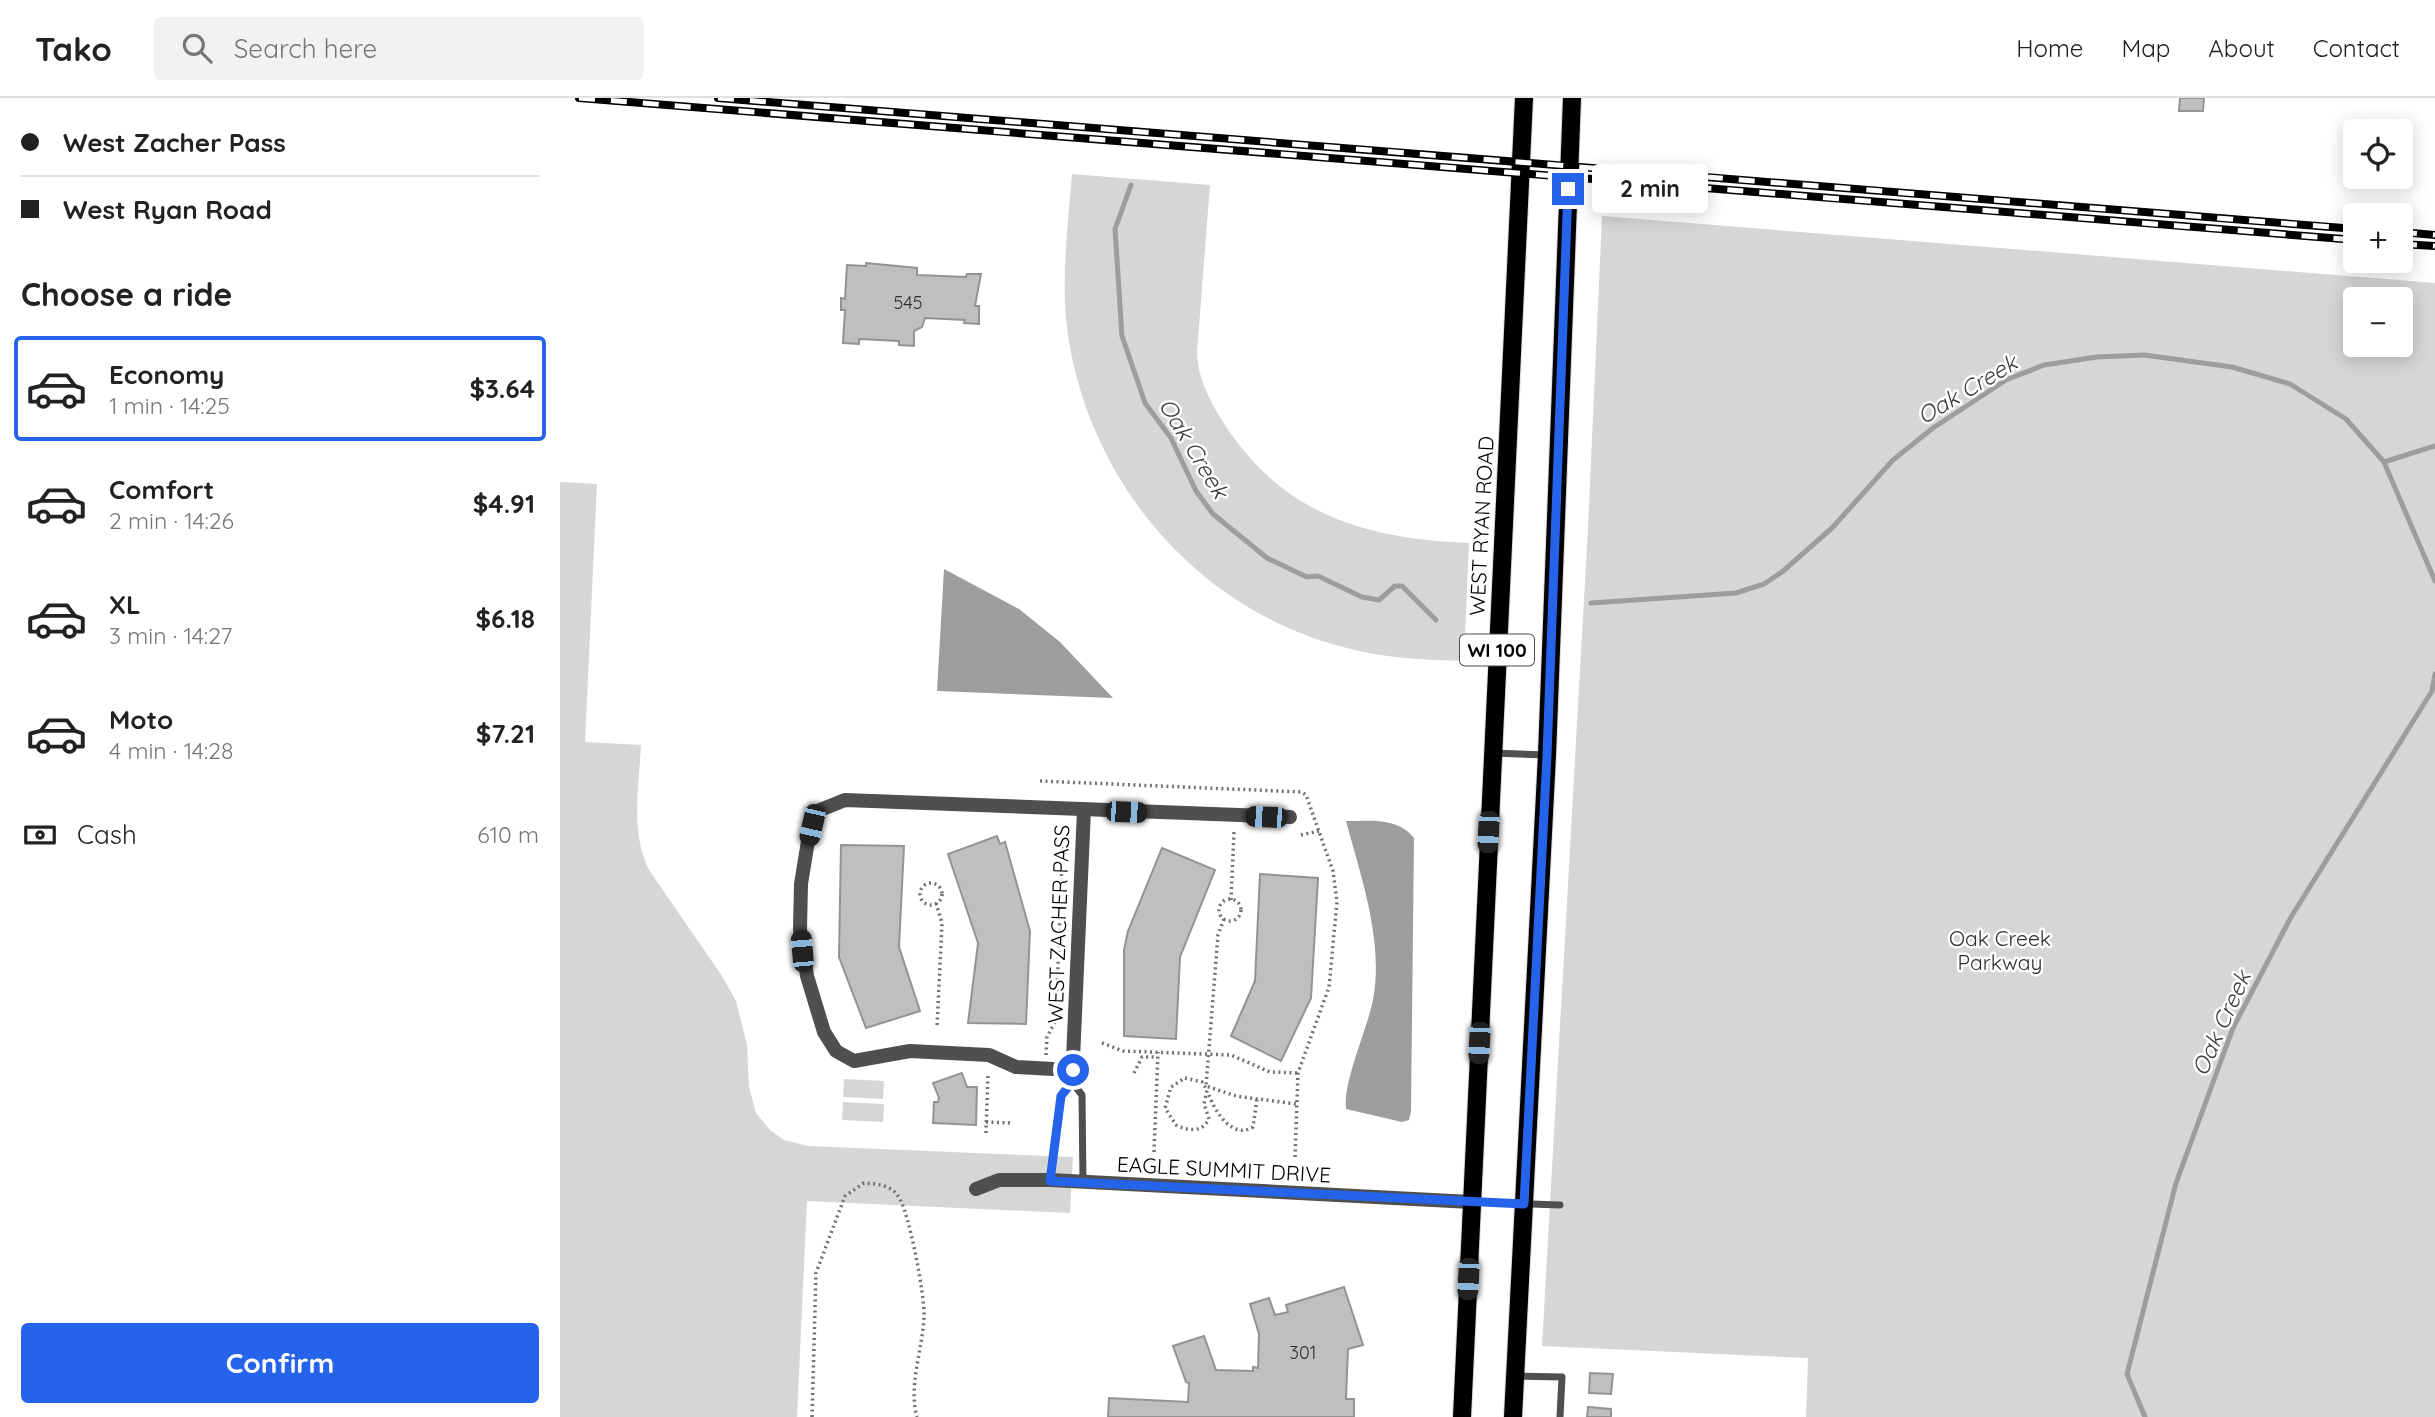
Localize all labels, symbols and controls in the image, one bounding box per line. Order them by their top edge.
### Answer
search box [154,17,644,80]
text: Tako [35,28,112,69]
icon: search [178,29,216,67]
text: Search here [234,32,377,65]
text: Home [2016,33,2083,63]
text: Map [2121,33,2170,63]
text: About [2208,33,2275,63]
text: Contact [2313,33,2400,63]
map controls [2343,119,2413,357]
button: locate [2343,119,2413,189]
text: West Zacher Pass [63,126,286,159]
callout: 2 min [1592,164,1708,214]
route end [1552,173,1584,205]
text: 2 min [1620,174,1680,203]
text: West Ryan Road [63,193,272,226]
button: + [2343,203,2413,273]
text: Choose a ride [21,274,233,314]
button: − [2343,287,2413,357]
house number: 545 [893,291,923,314]
water label: Oak Creek [1912,347,2024,430]
icon: car [25,357,88,420]
text: Economy [109,358,224,391]
text: $3.64 [469,372,535,405]
text: 1 min · 14:25 [109,391,230,420]
water label: Oak Creek [1153,393,1236,505]
street label: WEST RYAN ROAD [1463,435,1499,617]
icon: car [25,472,88,535]
text: Comfort [109,473,214,506]
text: $4.91 [473,487,535,520]
text: 2 min · 14:26 [109,506,234,535]
icon: car [25,587,88,650]
text: XL [109,588,141,621]
text: $6.18 [476,602,535,635]
text: 3 min · 14:27 [109,621,232,650]
road number: WI 100 [1460,635,1534,666]
icon: car [25,702,88,765]
text: Moto [109,703,173,736]
text: $7.21 [476,717,535,750]
text: 4 min · 14:28 [109,736,233,765]
car [1105,801,1148,823]
car [798,802,827,848]
car [1245,806,1288,828]
car [1477,810,1500,854]
icon: cash [21,816,59,854]
text: Cash [77,818,137,851]
text: 610 m [477,820,539,849]
street label: WEST ZACHER PASS [1042,824,1074,1024]
park label: Oak Creek Parkway [1949,925,2051,975]
car [790,929,815,973]
water label: Oak Creek [2185,964,2258,1080]
car [1468,1021,1491,1065]
route start [1057,1054,1089,1086]
street label: EAGLE SUMMIT DRIVE [1116,1150,1332,1188]
car [1457,1257,1480,1301]
button: Confirm [21,1323,539,1403]
house number: 301 [1290,1341,1316,1364]

